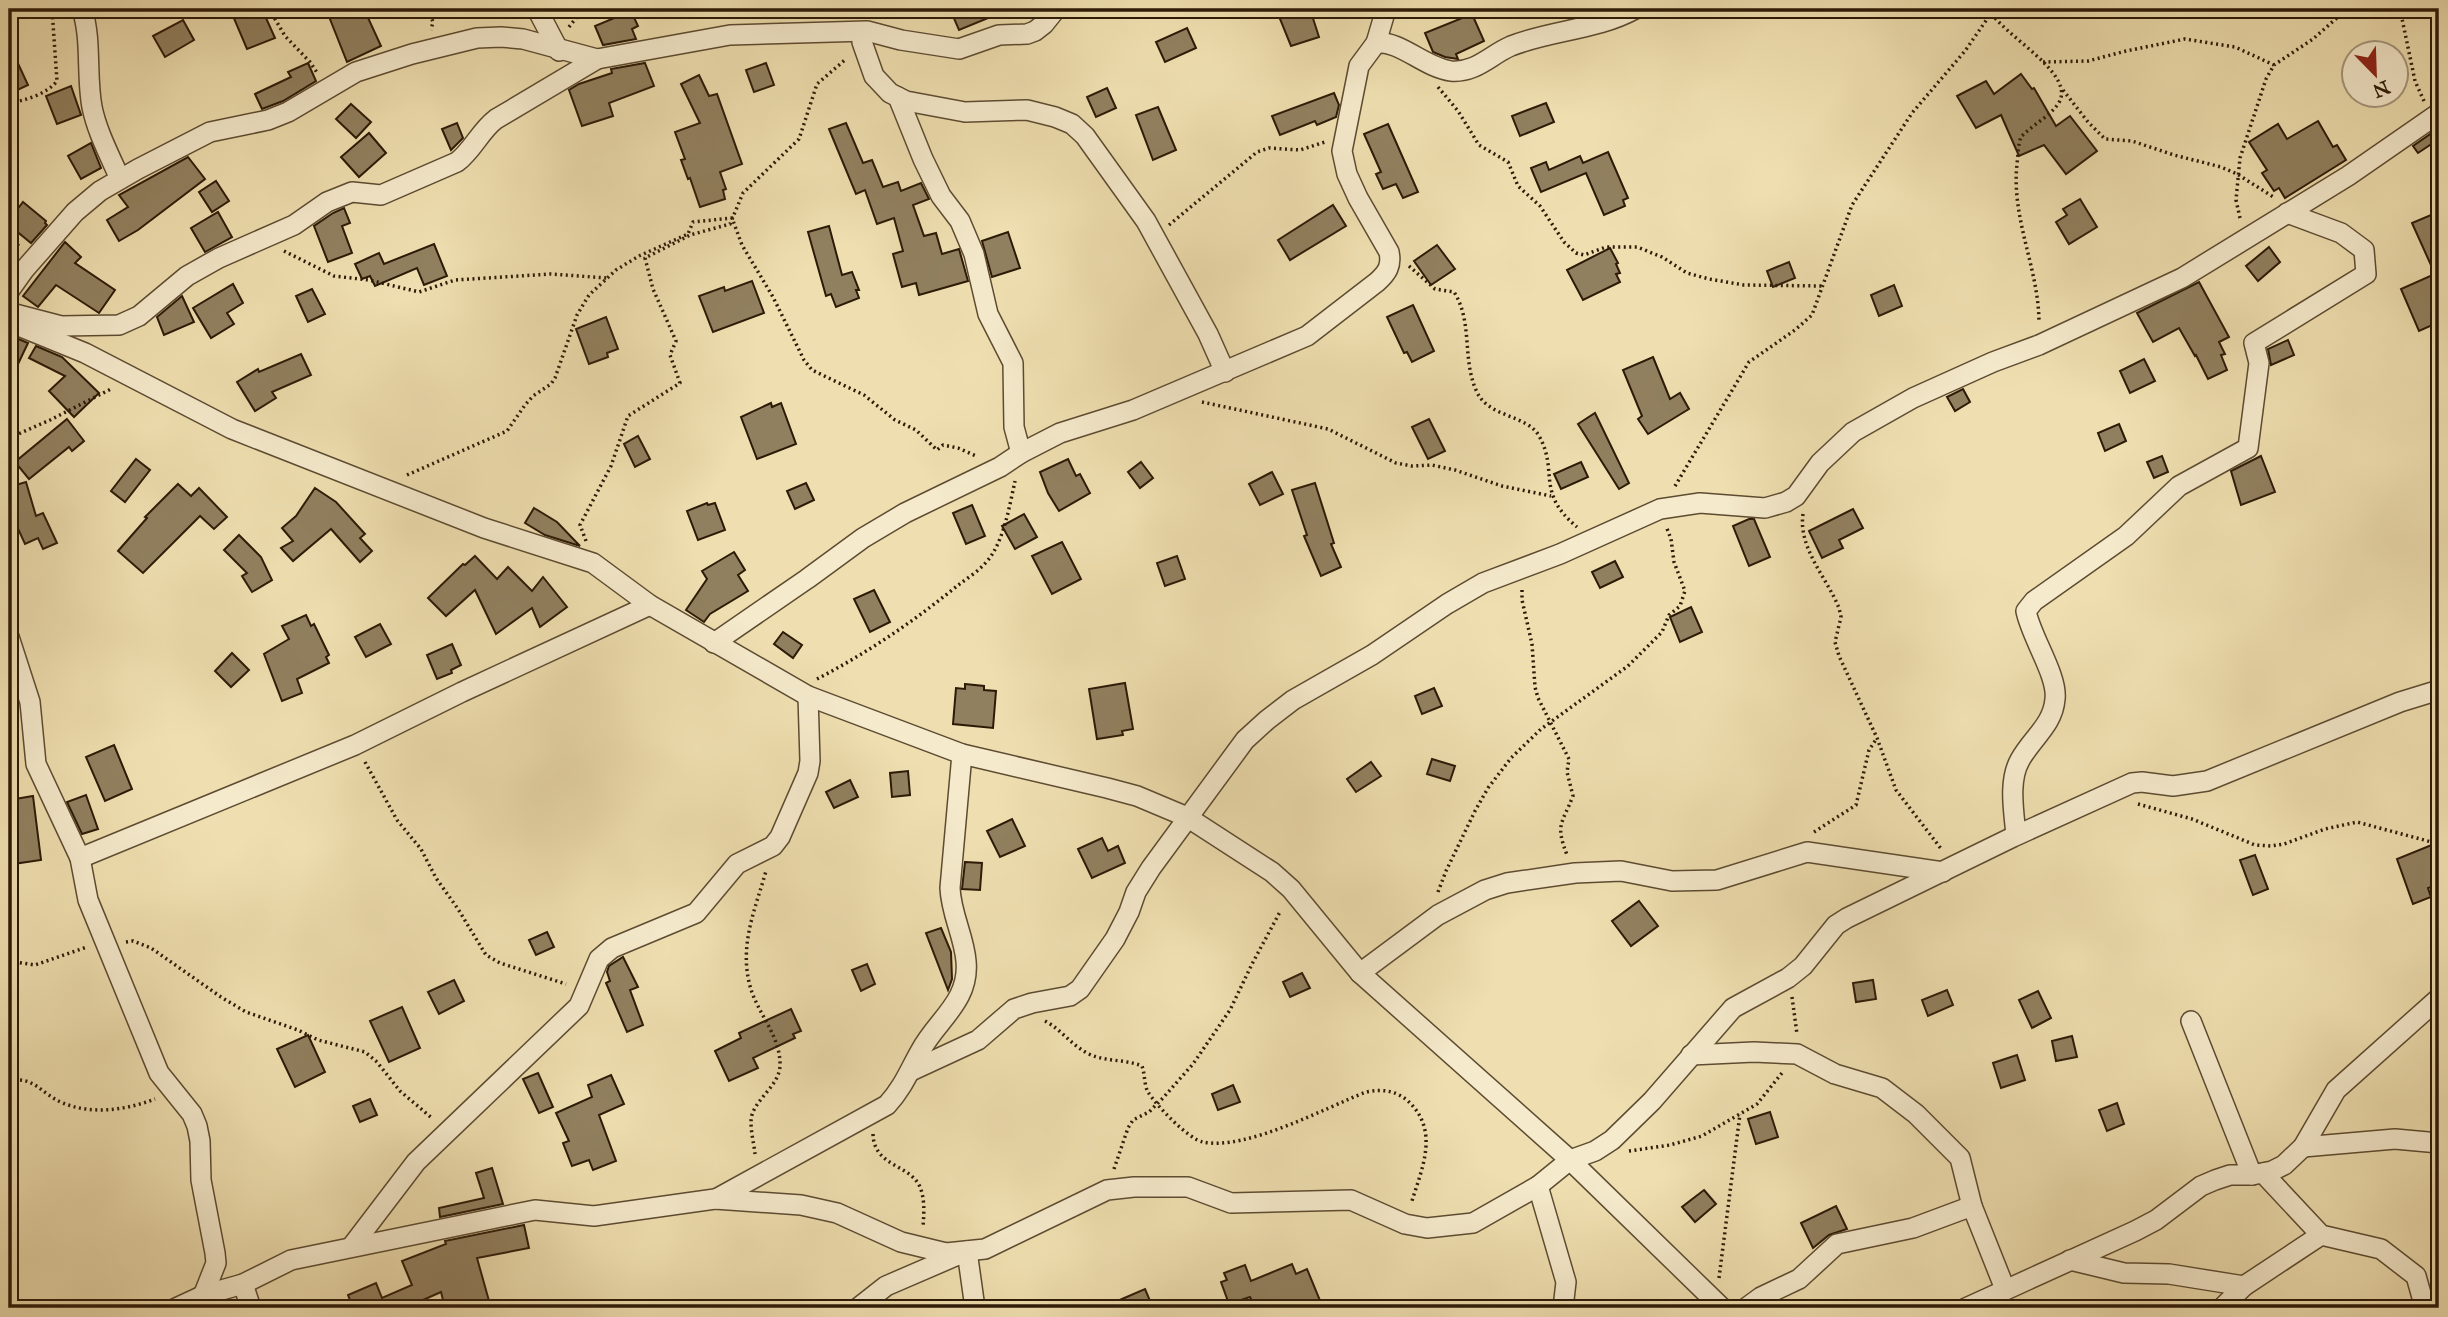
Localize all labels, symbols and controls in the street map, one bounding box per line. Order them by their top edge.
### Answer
north arrow [2340,38,2410,108]
text: N [2370,75,2393,103]

